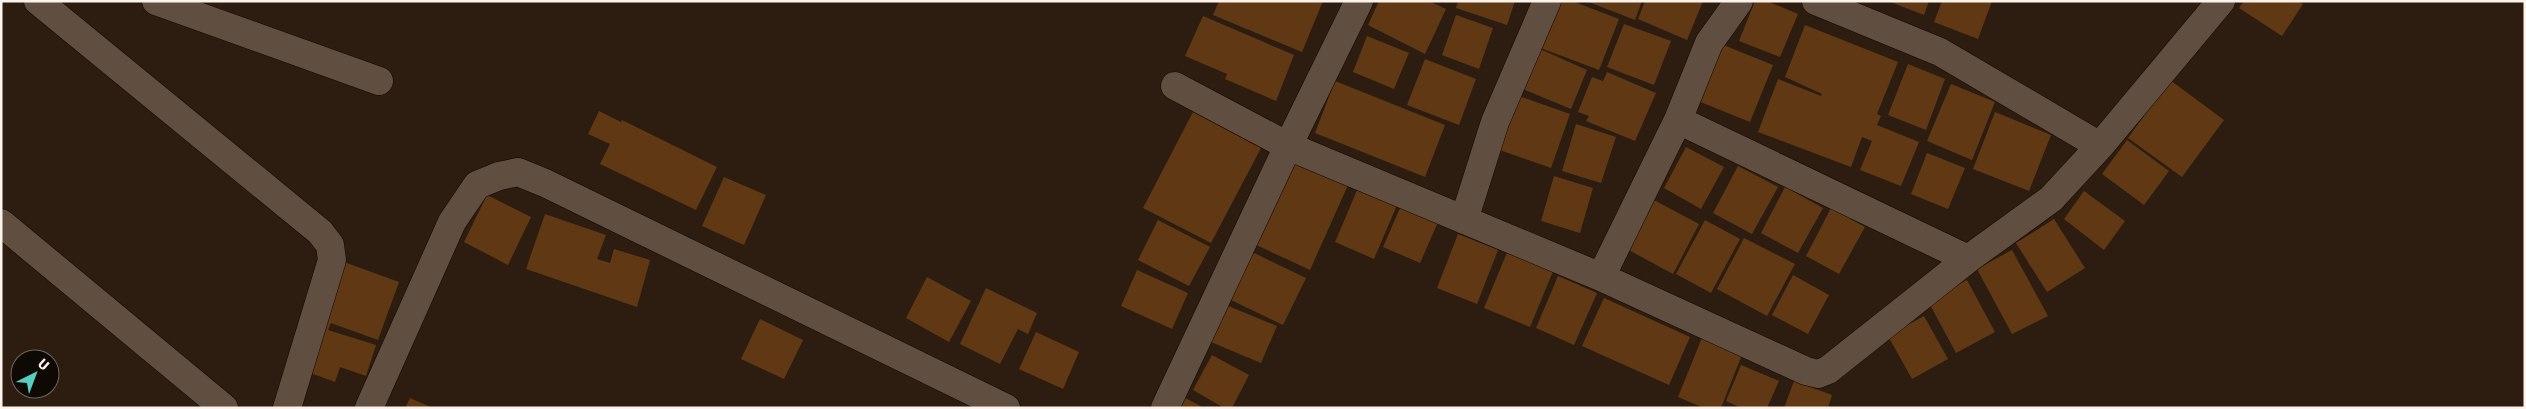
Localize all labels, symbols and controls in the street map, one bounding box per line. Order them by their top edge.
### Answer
north arrow [10,349,60,399]
text: U [34,355,52,374]

